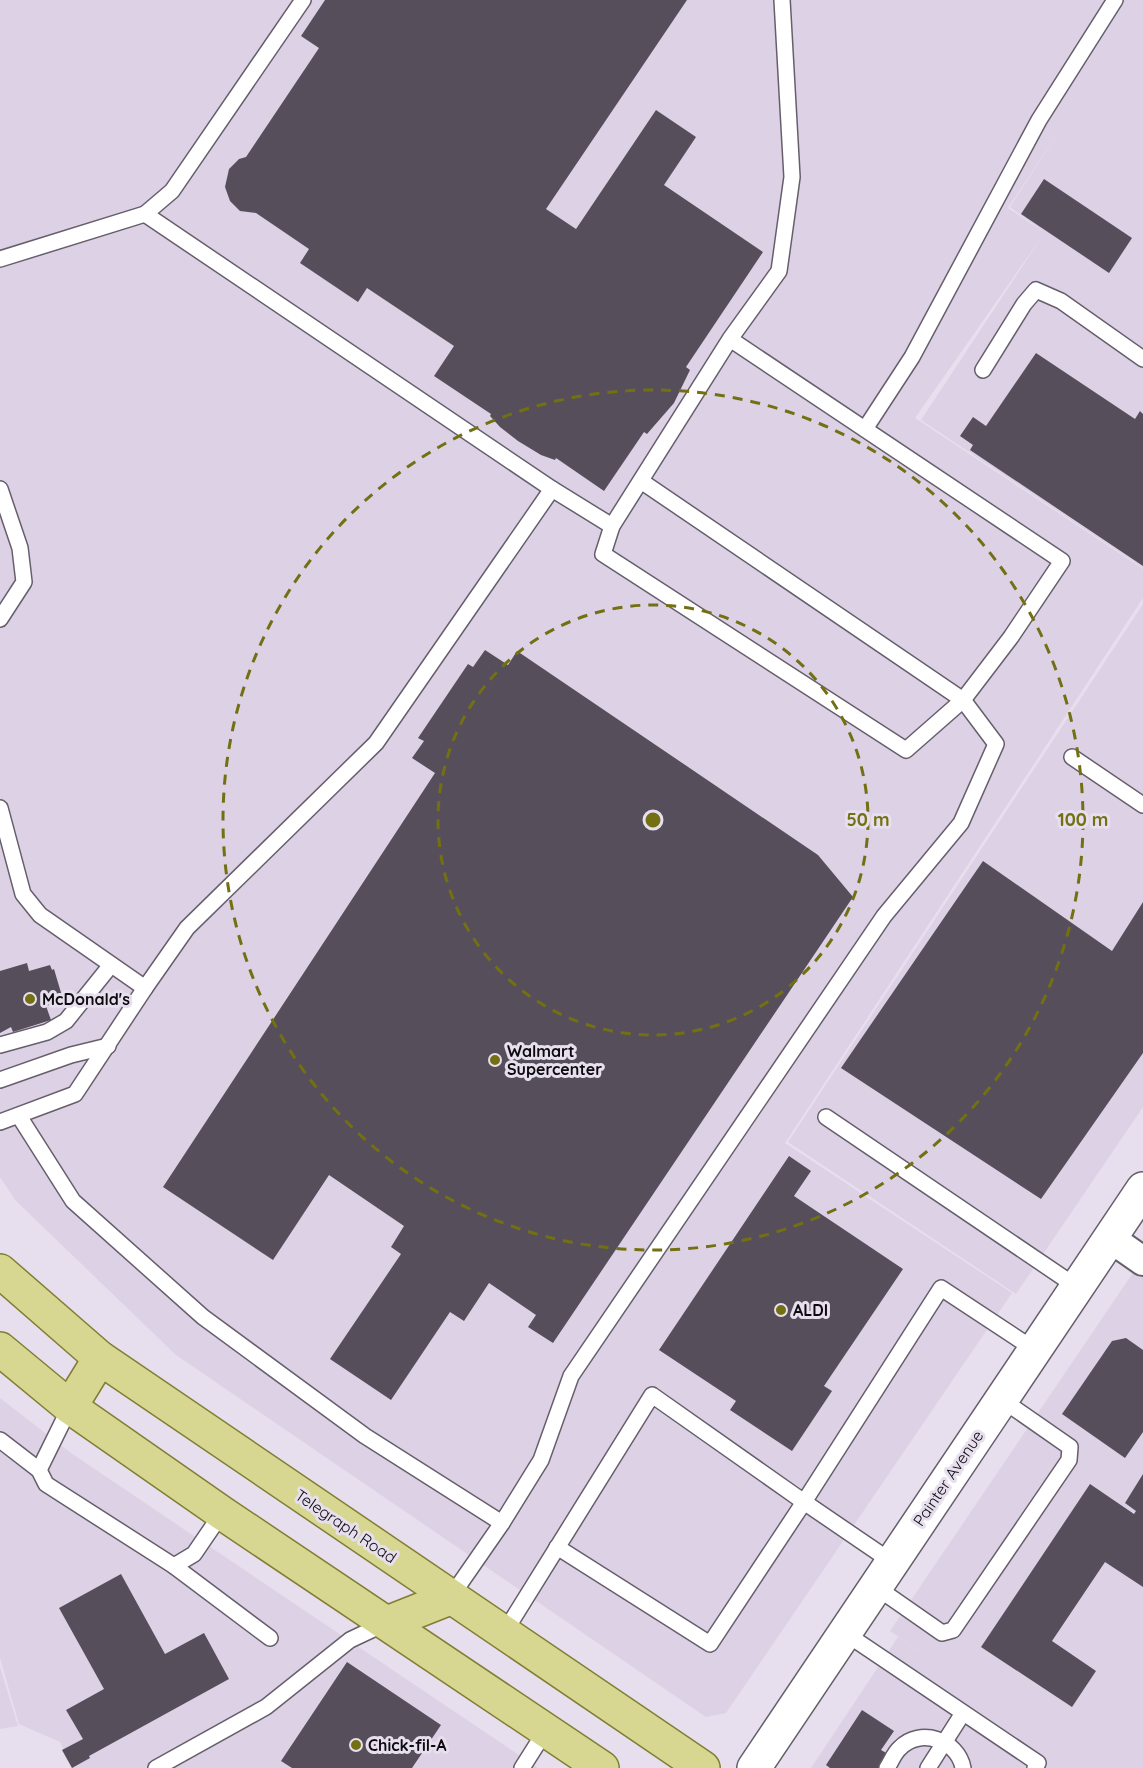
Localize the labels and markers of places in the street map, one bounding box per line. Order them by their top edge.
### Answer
centre of rings [643,810,663,830]
place label: McDonald's [42,989,130,1009]
marker: McDonald's [23,992,37,1006]
place label: Walmart Supercenter [507,1041,602,1079]
marker: Walmart Supercenter [488,1053,502,1067]
place label: ALDI [793,1300,828,1320]
marker: ALDI [774,1303,788,1317]
place label: Chick-fil-A [368,1735,447,1755]
marker: Chick-fil-A [349,1738,363,1752]

